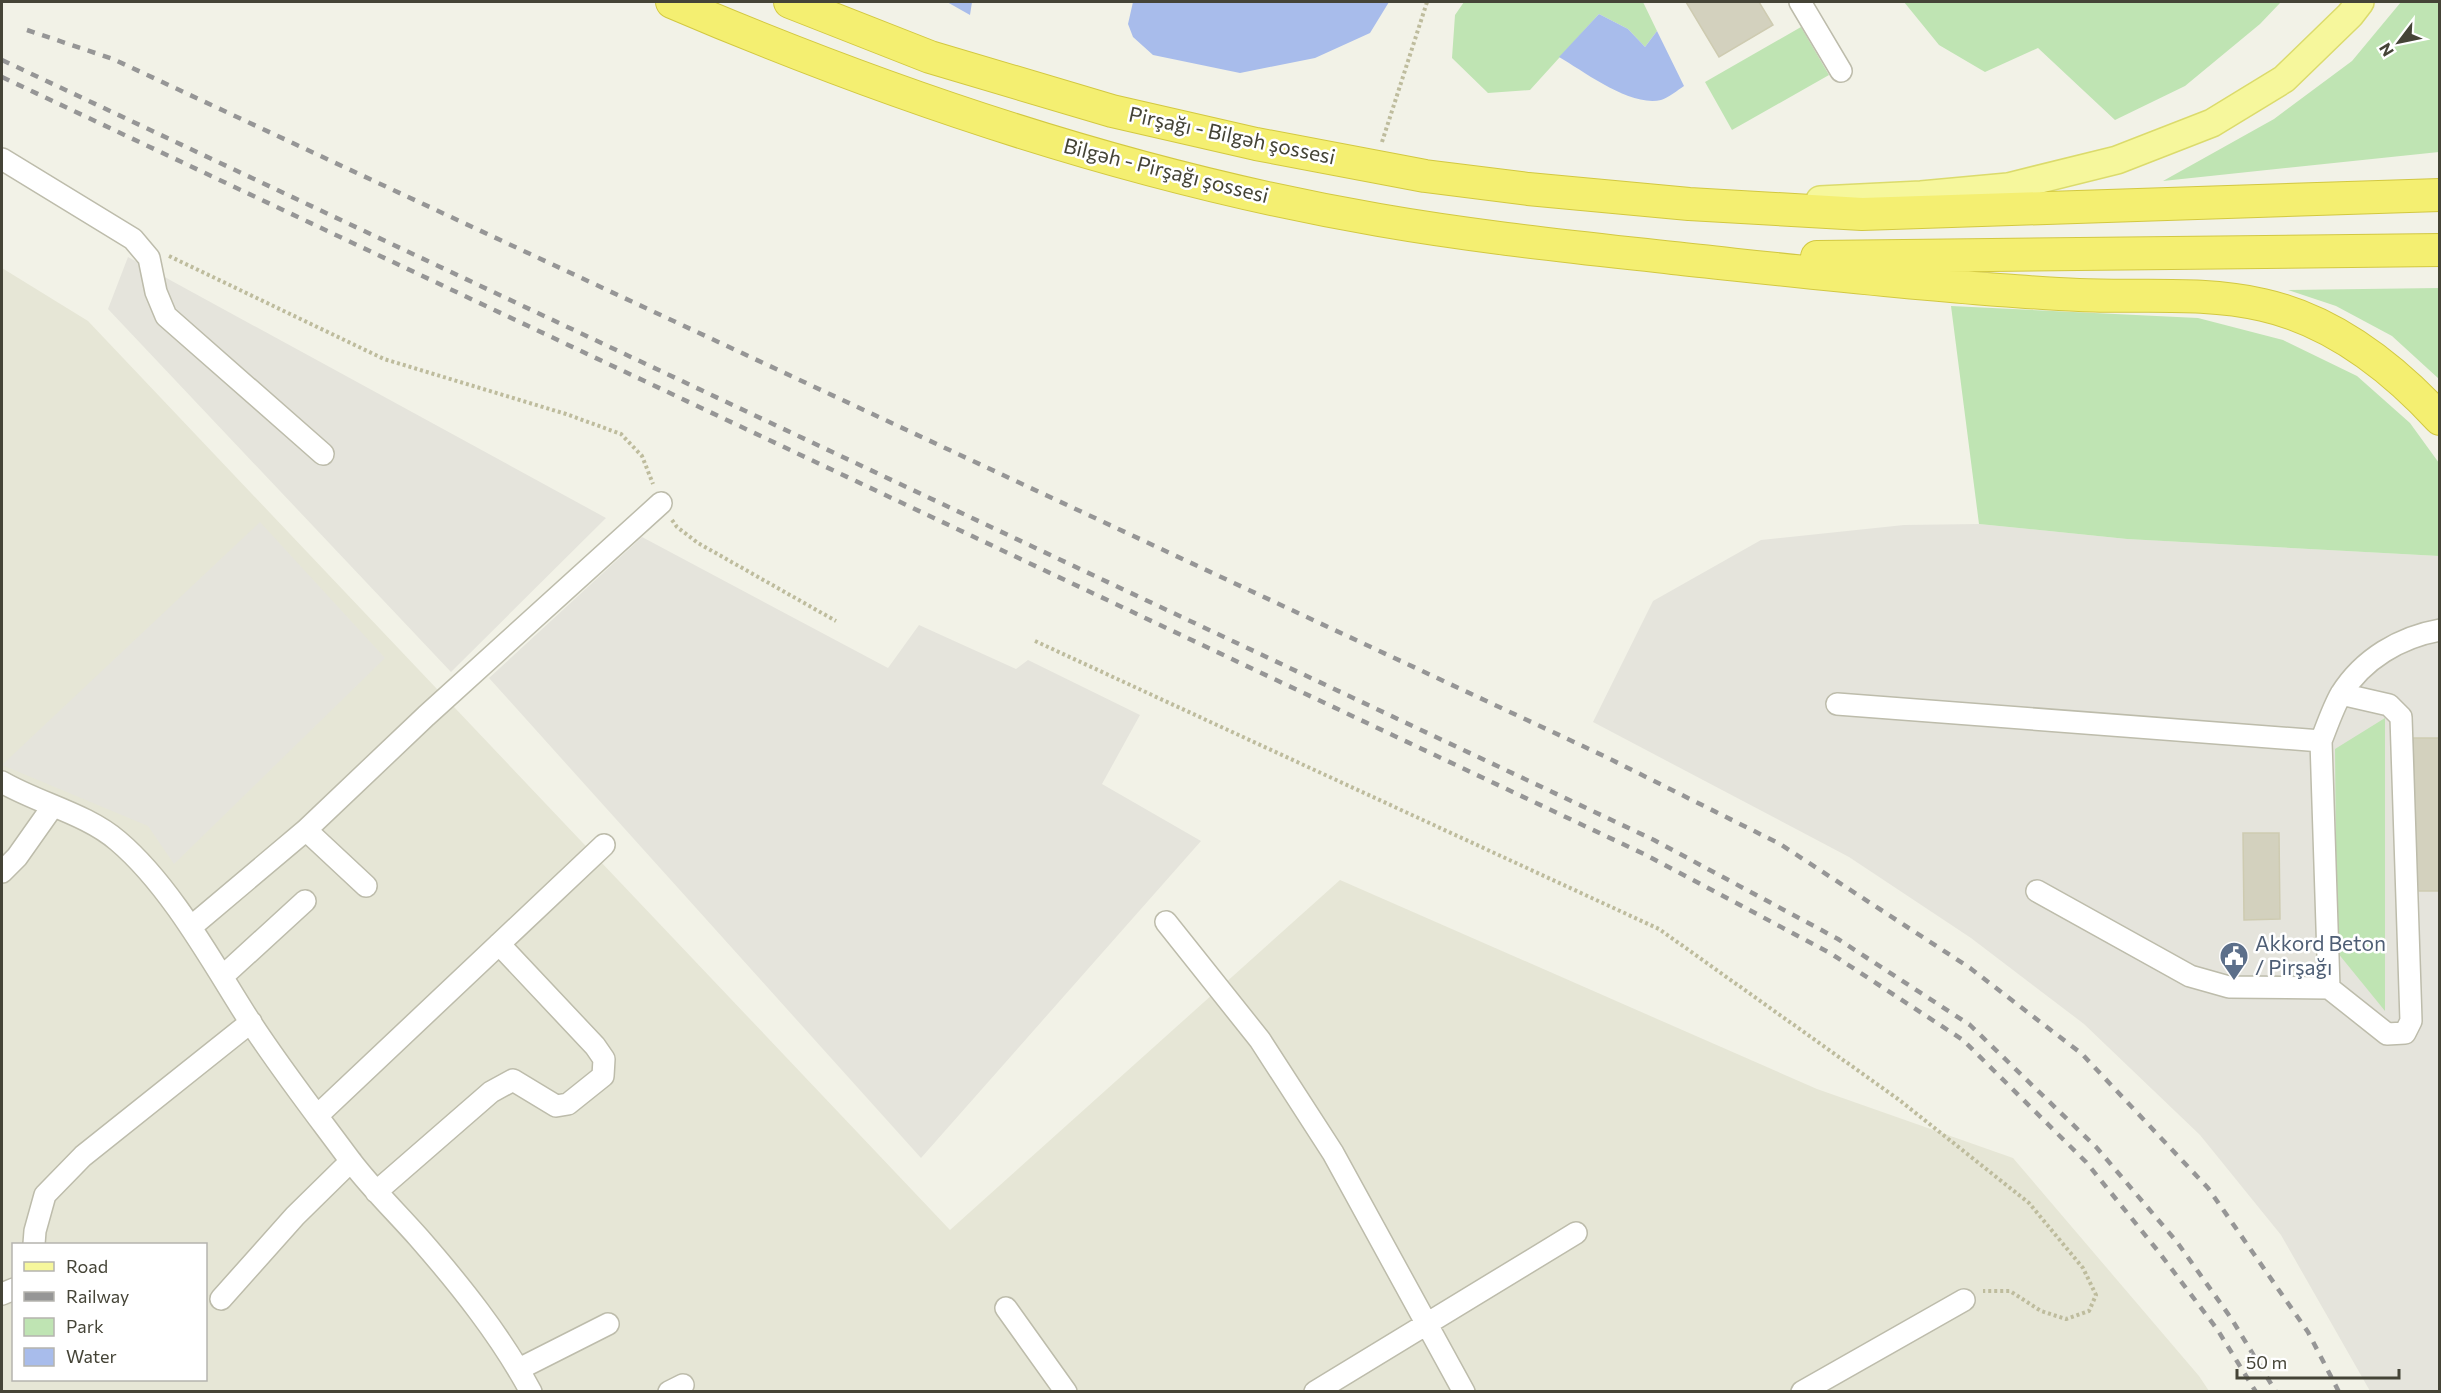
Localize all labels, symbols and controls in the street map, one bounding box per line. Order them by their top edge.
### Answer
north arrow [2369,12,2429,72]
text: N [2375,40,2397,60]
street label: Pirşağı - Bilgəh şossesi [1127,100,1338,169]
street label: Bilgəh - Pirşağı şossesi [1061,132,1272,207]
place label: Akkord Beton / Pirşağı [2255,930,2386,979]
public building icon: Akkord Beton / Pirşağı [2218,940,2250,982]
legend [12,1243,207,1381]
text: Road [66,1255,108,1277]
text: Railway [66,1285,129,1307]
text: Park [66,1315,104,1337]
scale bar [2237,1342,2399,1380]
text: Water [66,1345,117,1367]
text: 50 m [2246,1351,2287,1373]

